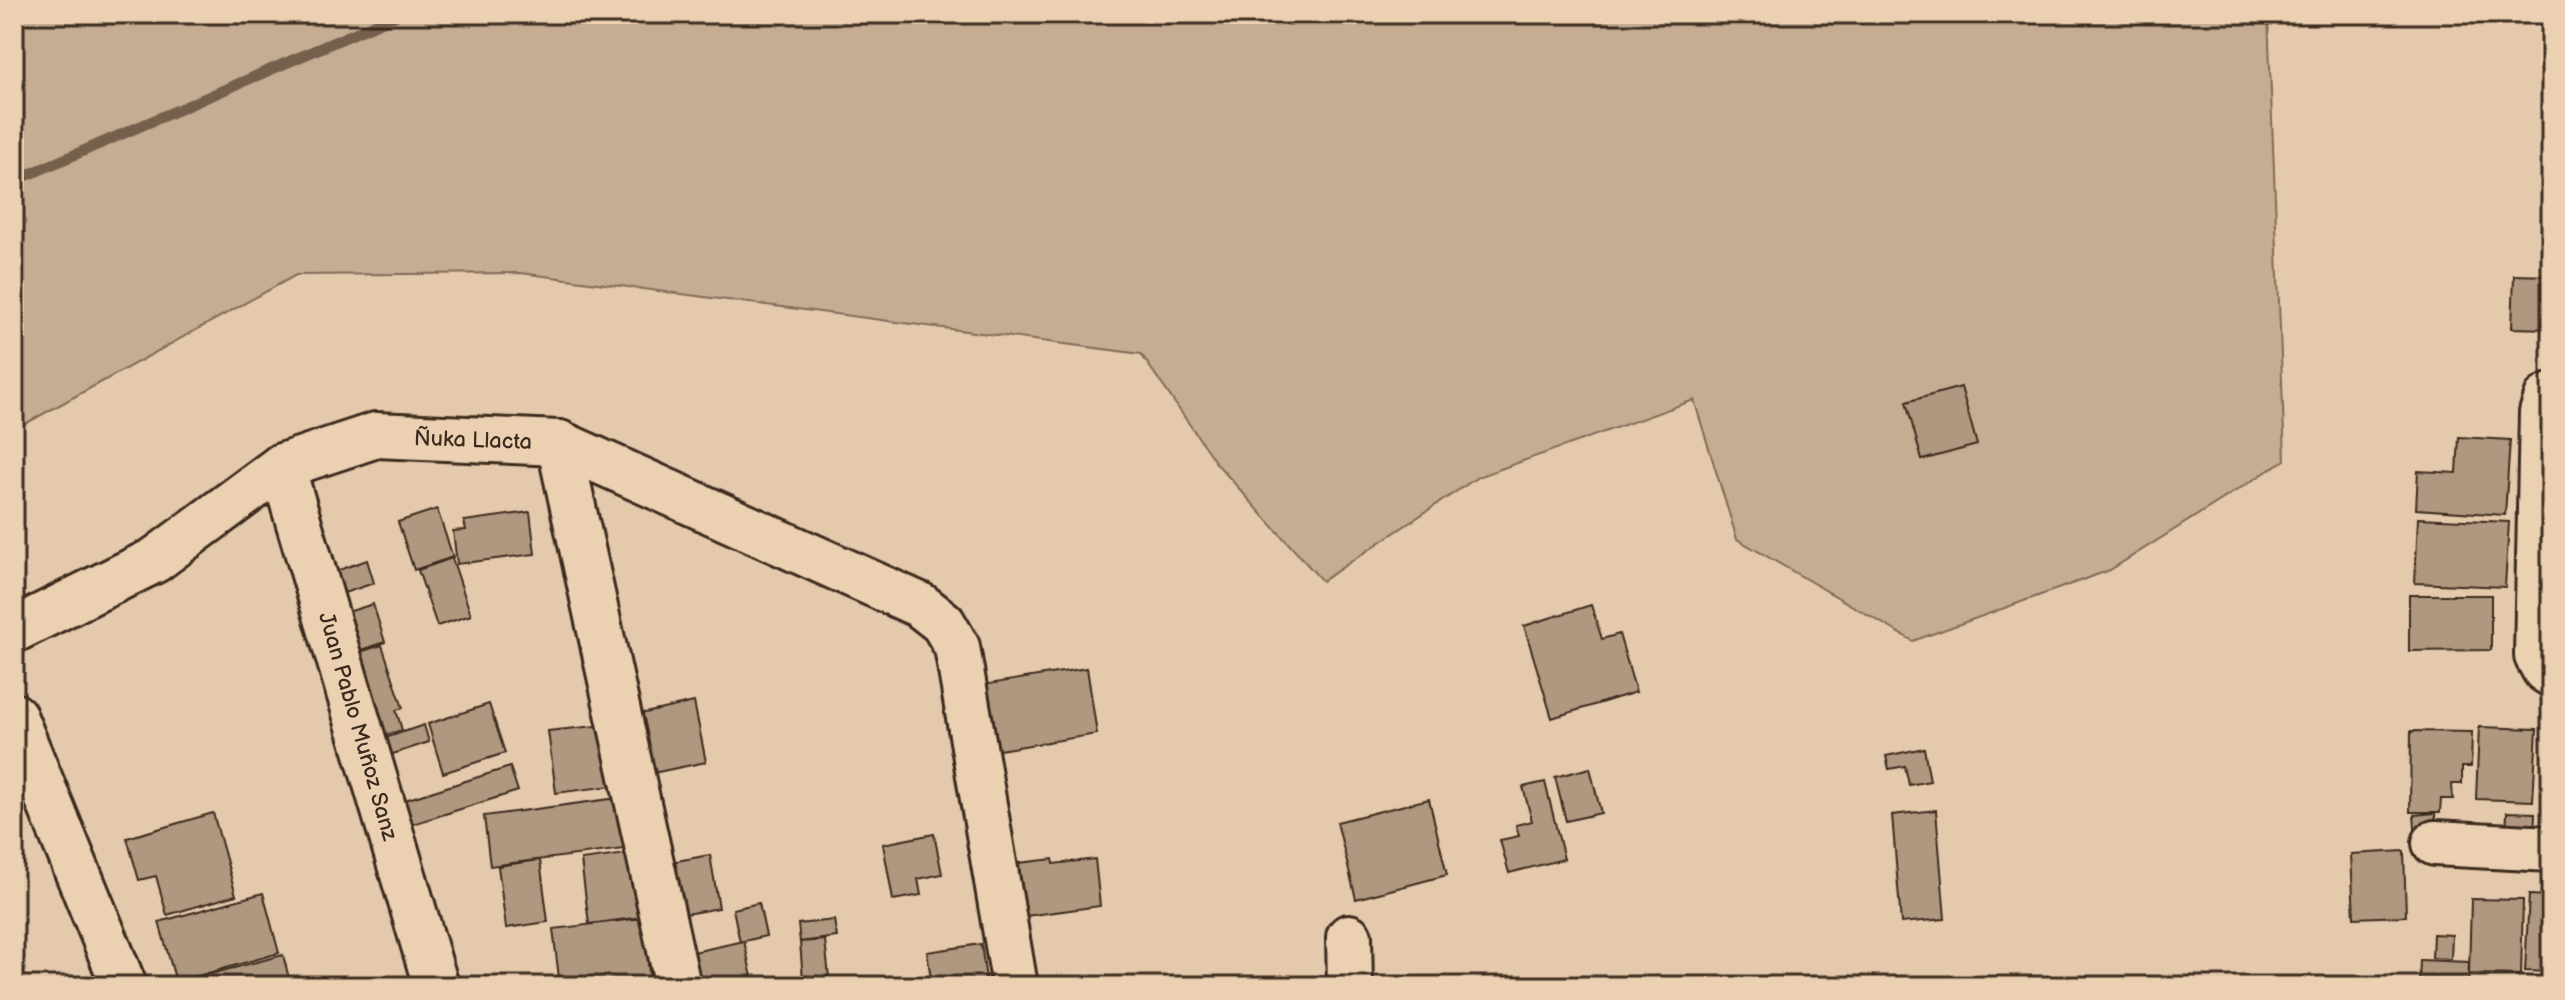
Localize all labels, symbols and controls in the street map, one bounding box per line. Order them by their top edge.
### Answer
street label: Ñuka Llacta [413,424,532,456]
street label: Juan Pablo Muñoz Sanz [312,609,403,844]

